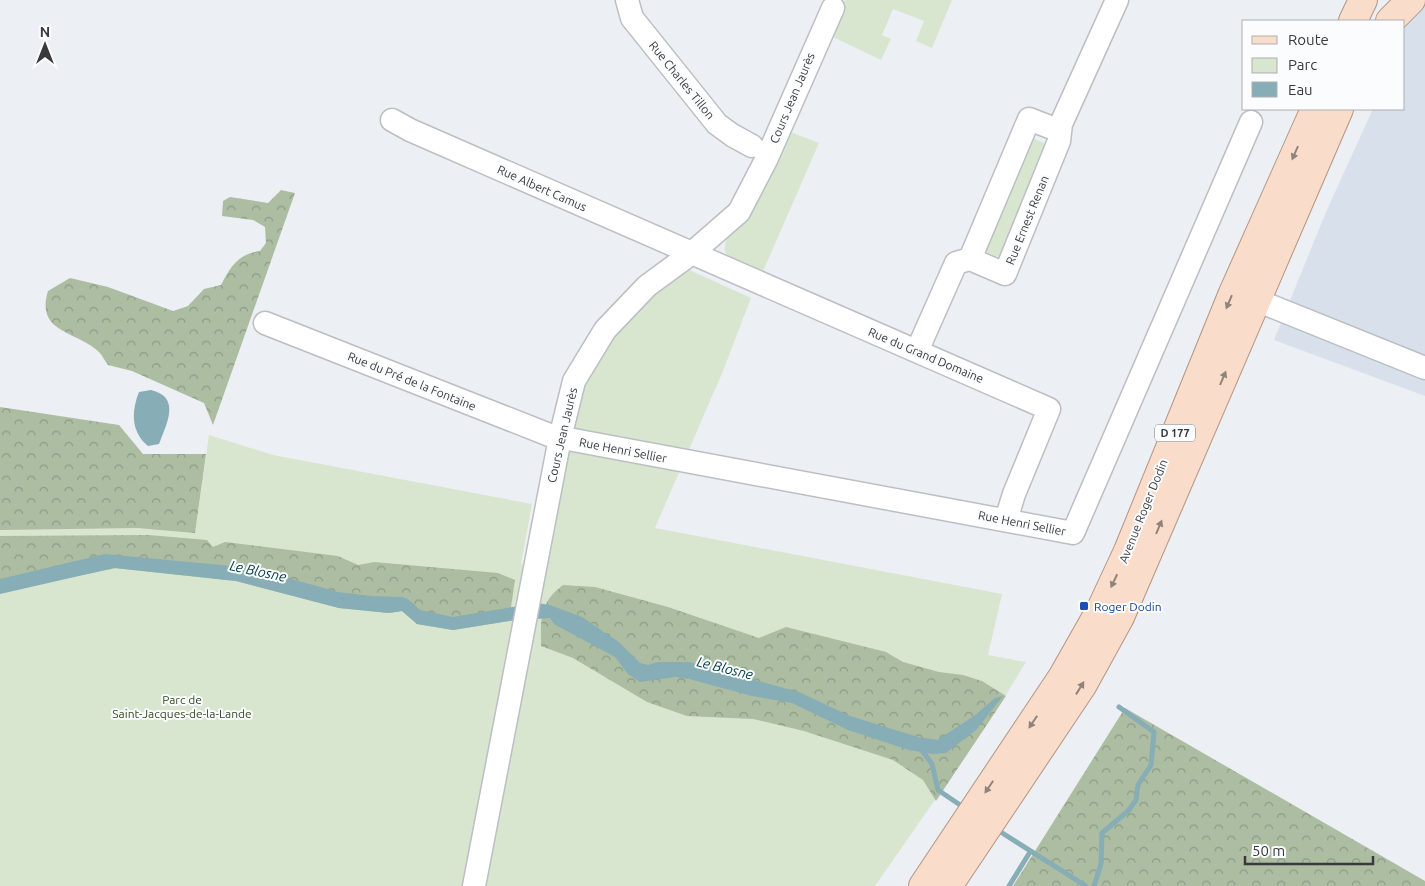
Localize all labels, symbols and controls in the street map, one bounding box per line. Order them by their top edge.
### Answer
north arrow [20,20,70,70]
legend [1242,20,1405,110]
text: N [40,24,50,40]
text: Route [1288,31,1329,48]
street label: Rue Charles Tillon [647,38,717,122]
street label: Cours Jean Jaurès [767,51,817,145]
text: Parc [1288,56,1317,73]
text: Eau [1288,81,1313,98]
one-way arrow [1291,146,1299,160]
street label: Rue Albert Camus [495,162,589,214]
street label: Rue Ernest Renan [1003,173,1051,267]
one-way arrow [1225,295,1233,309]
street label: Rue du Grand Domaine [866,325,986,385]
street label: Rue du Pré de la Fontaine [346,349,478,413]
one-way arrow [1219,370,1227,385]
street label: Cours Jean Jaurès [545,386,579,484]
road number: D 177 [1155,424,1195,442]
street label: Rue Henri Sellier [578,435,668,465]
street label: Avenue Roger Dodin [1116,457,1170,565]
street label: Rue Henri Sellier [977,508,1067,538]
one-way arrow [1156,520,1164,534]
water label: Le Blosne [228,557,288,585]
one-way arrow [1109,574,1117,588]
marker: Roger Dodin [1078,600,1090,612]
place label: Roger Dodin [1094,600,1162,613]
water label: Le Blosne [695,653,755,683]
one-way arrow [1075,682,1084,695]
park label: Parc de Saint-Jacques-de-la-Lande [112,693,252,720]
one-way arrow [1028,715,1037,729]
one-way arrow [984,781,994,794]
scale bar [1245,834,1372,866]
text: 50 m [1252,842,1285,859]

